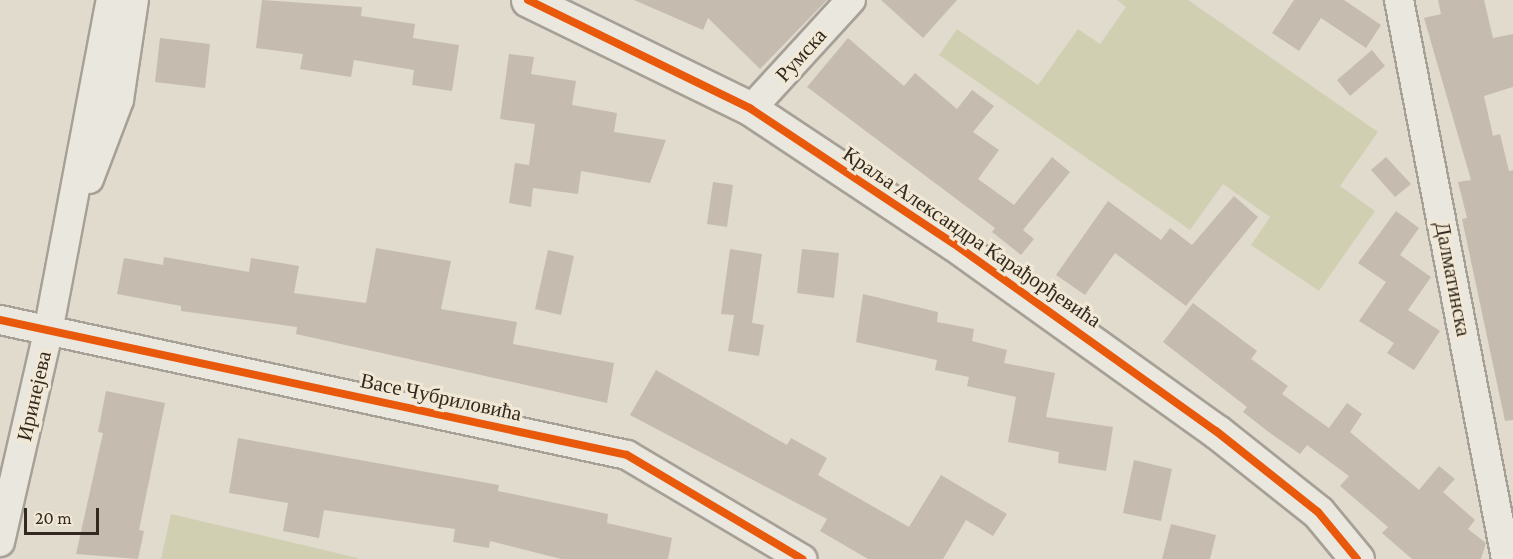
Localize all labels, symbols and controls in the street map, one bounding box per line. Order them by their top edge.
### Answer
street label: Румска [770,23,832,87]
street label: Краља Александра Карађорђевића [838,141,1106,333]
street label: Далматинска [1430,219,1476,339]
street label: Иринејева [11,349,57,443]
street label: Васе Чубриловића [358,368,524,426]
scale bar [27,496,102,534]
text: 20 m [35,508,72,528]

